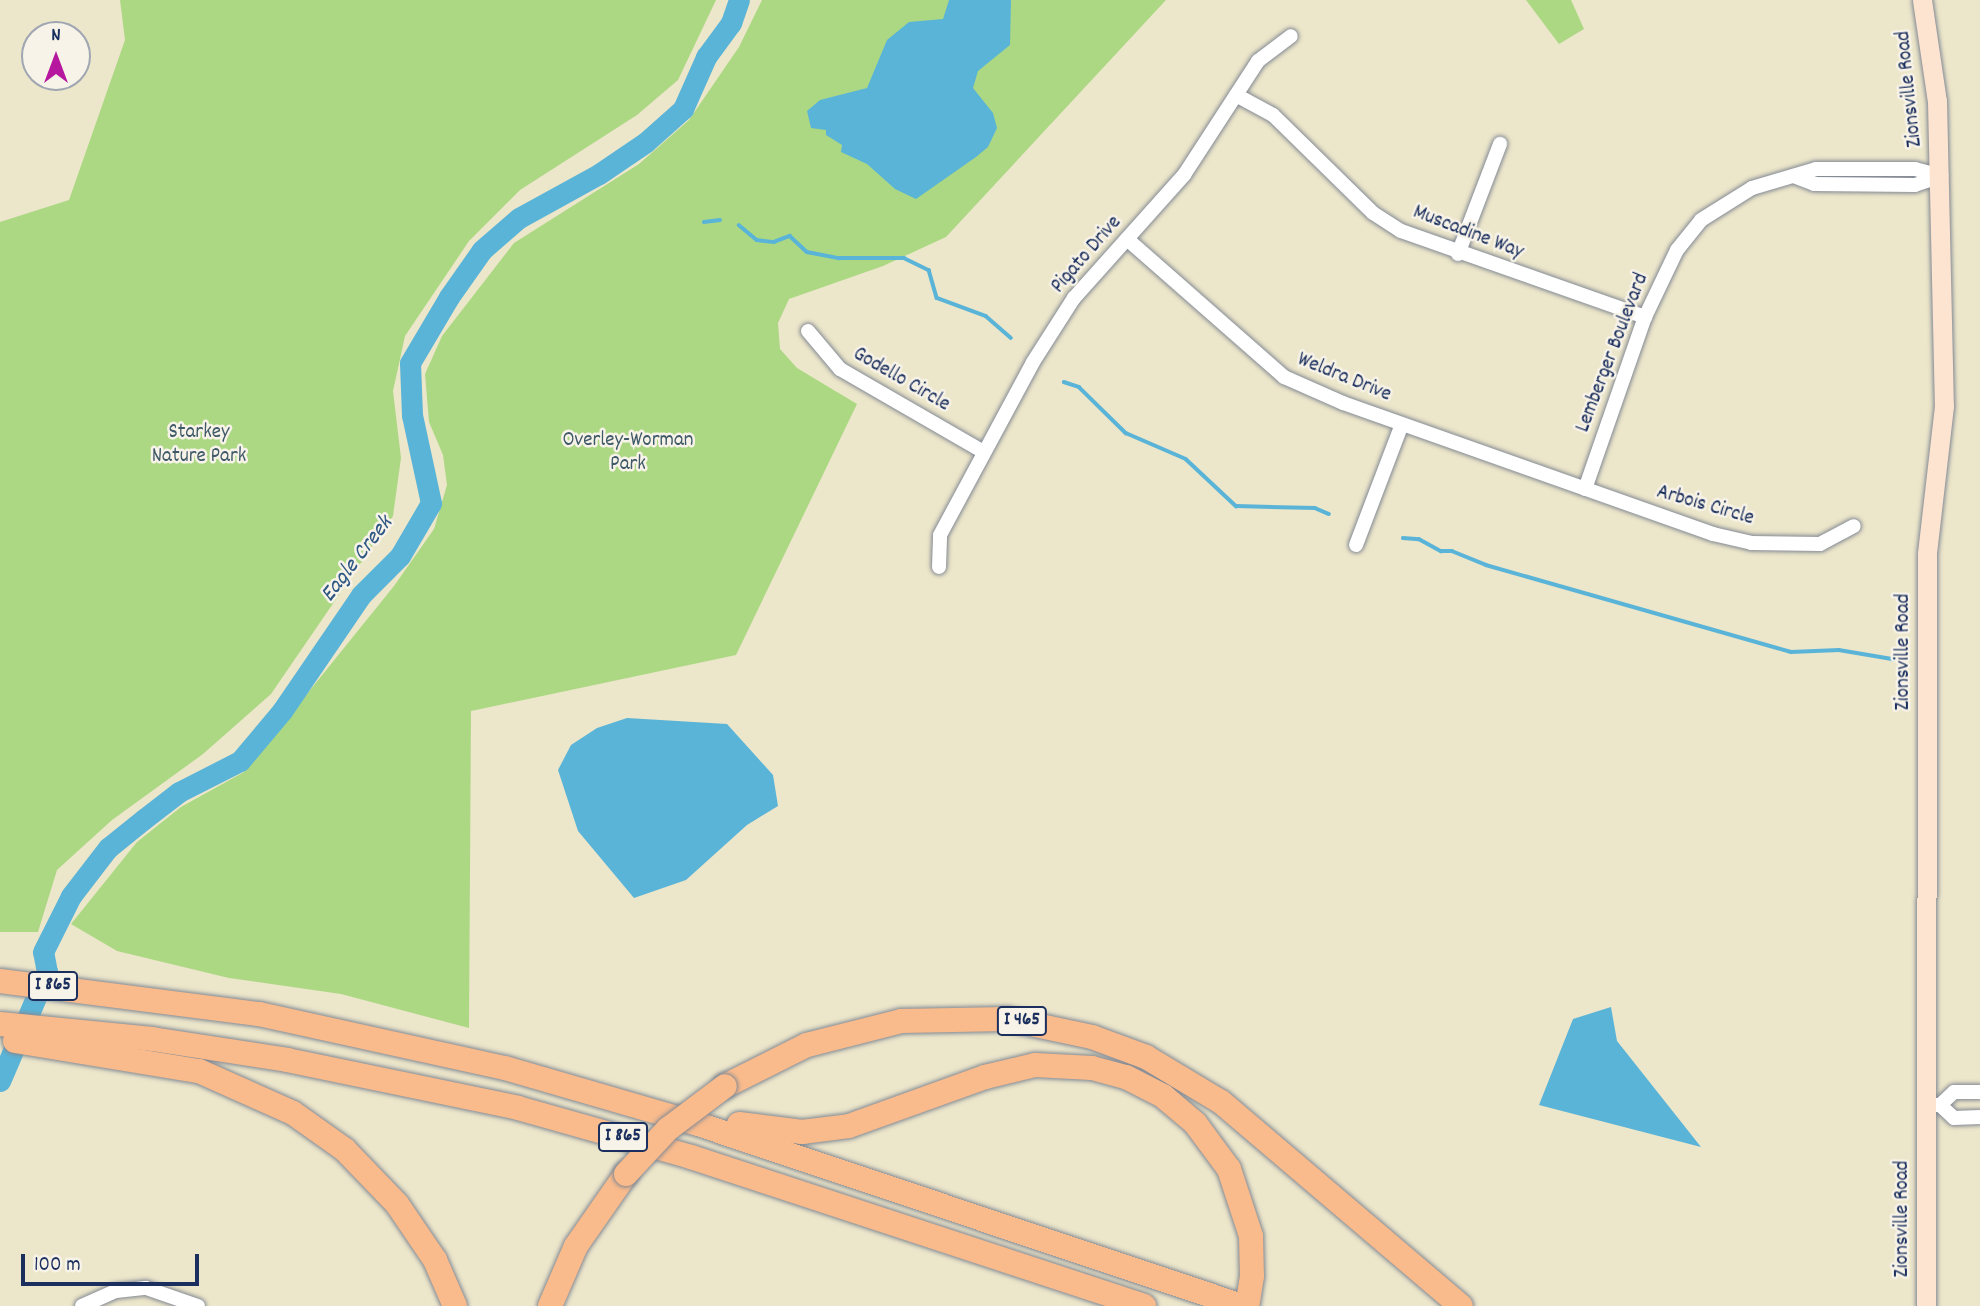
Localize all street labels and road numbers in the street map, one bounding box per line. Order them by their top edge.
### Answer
street label: Zionsville Road [1891,30,1929,148]
street label: Muscadine Way [1409,200,1527,266]
street label: Pigato Drive [1046,211,1128,299]
street label: Lemberger Boulevard [1571,270,1655,436]
street label: Godello Circle [848,342,954,418]
street label: Weldra Drive [1293,348,1395,408]
street label: Arbois Circle [1654,480,1756,532]
street label: Zionsville Road [1891,594,1917,710]
road number: I 865 [27,970,79,1002]
road number: I 465 [996,1006,1048,1036]
road number: I 865 [597,1121,649,1152]
street label: Zionsville Road [1890,1161,1916,1277]

